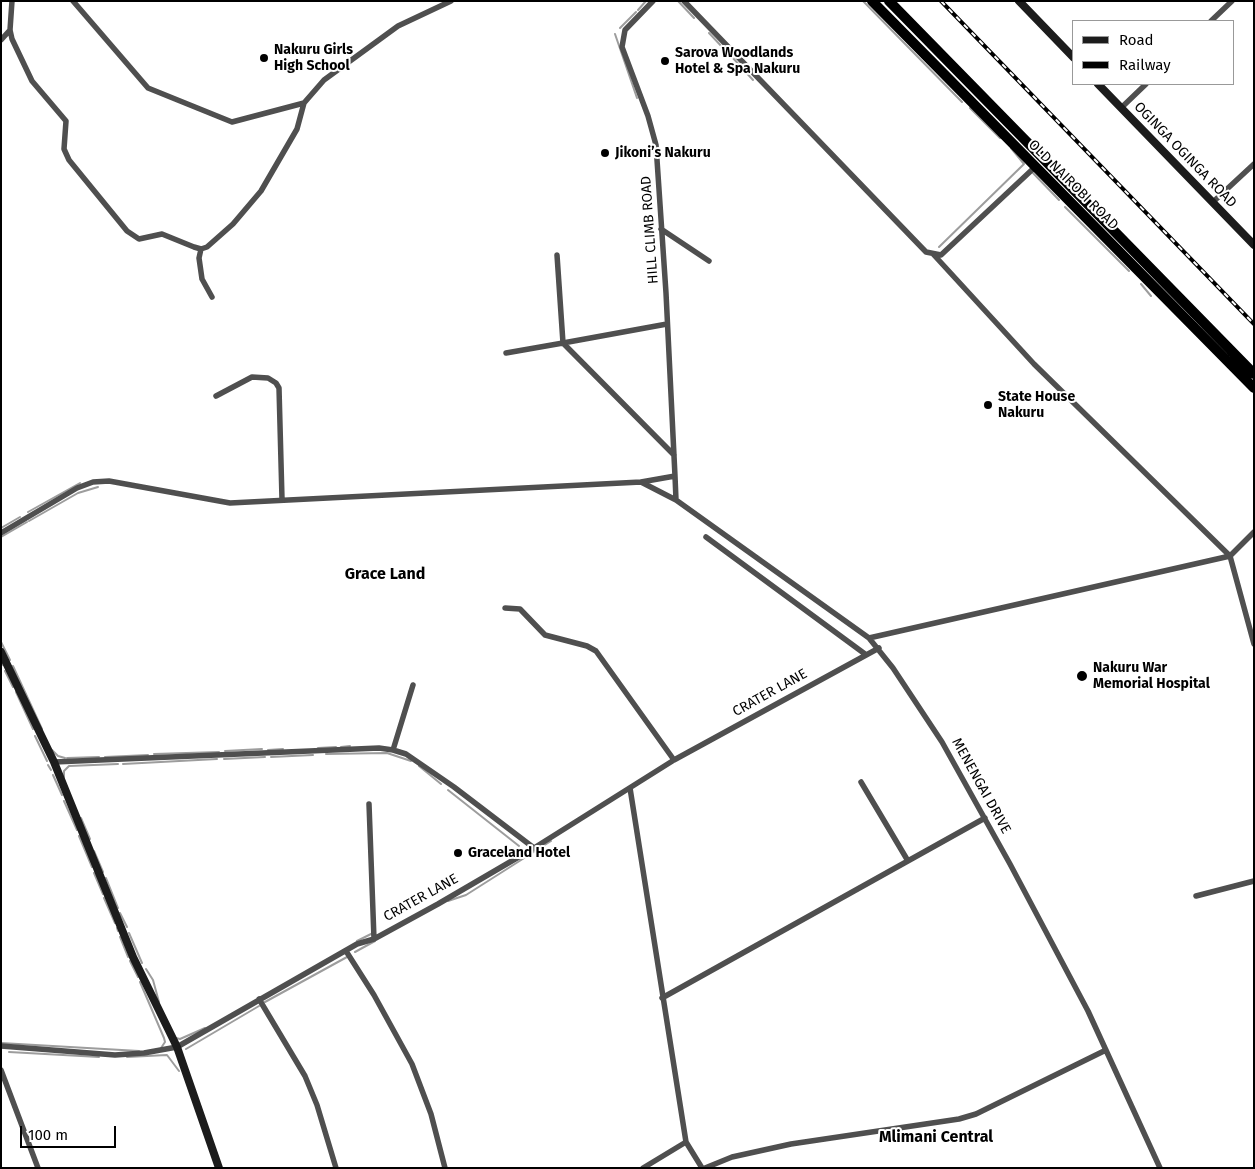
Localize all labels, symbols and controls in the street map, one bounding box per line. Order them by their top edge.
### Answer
legend [1072,20,1235,85]
text: Road [1119,31,1154,49]
place label: Nakuru Girls High School [274,42,353,74]
place label: Sarova Woodlands Hotel & Spa Nakuru [675,45,800,78]
marker: Nakuru Girls High School [258,52,270,64]
marker: Sarova Woodlands Hotel & Spa Nakuru [659,55,671,67]
text: Railway [1119,56,1171,74]
street label: OGINGA OGINGA ROAD [1130,99,1240,211]
street label: OLD NAIROBI ROAD [1024,136,1122,234]
place label: Jikoni’s Nakuru [615,145,711,161]
marker: Jikoni’s Nakuru [599,147,611,159]
street label: HILL CLIMB ROAD [638,175,662,285]
place label: State House Nakuru [998,389,1075,422]
marker: State House Nakuru [982,399,994,411]
district label: Grace Land [345,565,425,585]
place label: Nakuru War Memorial Hospital [1093,660,1210,692]
street label: CRATER LANE [730,666,810,720]
marker: Nakuru War Memorial Hospital [1075,669,1089,683]
street label: MENENGAI DRIVE [948,735,1014,837]
place label: Graceland Hotel [468,845,570,861]
marker: Graceland Hotel [452,847,464,859]
street label: CRATER LANE [381,871,461,925]
scale bar [22,1116,119,1148]
text: 100 m [28,1126,68,1144]
district label: Mlimani Central [879,1128,993,1148]

